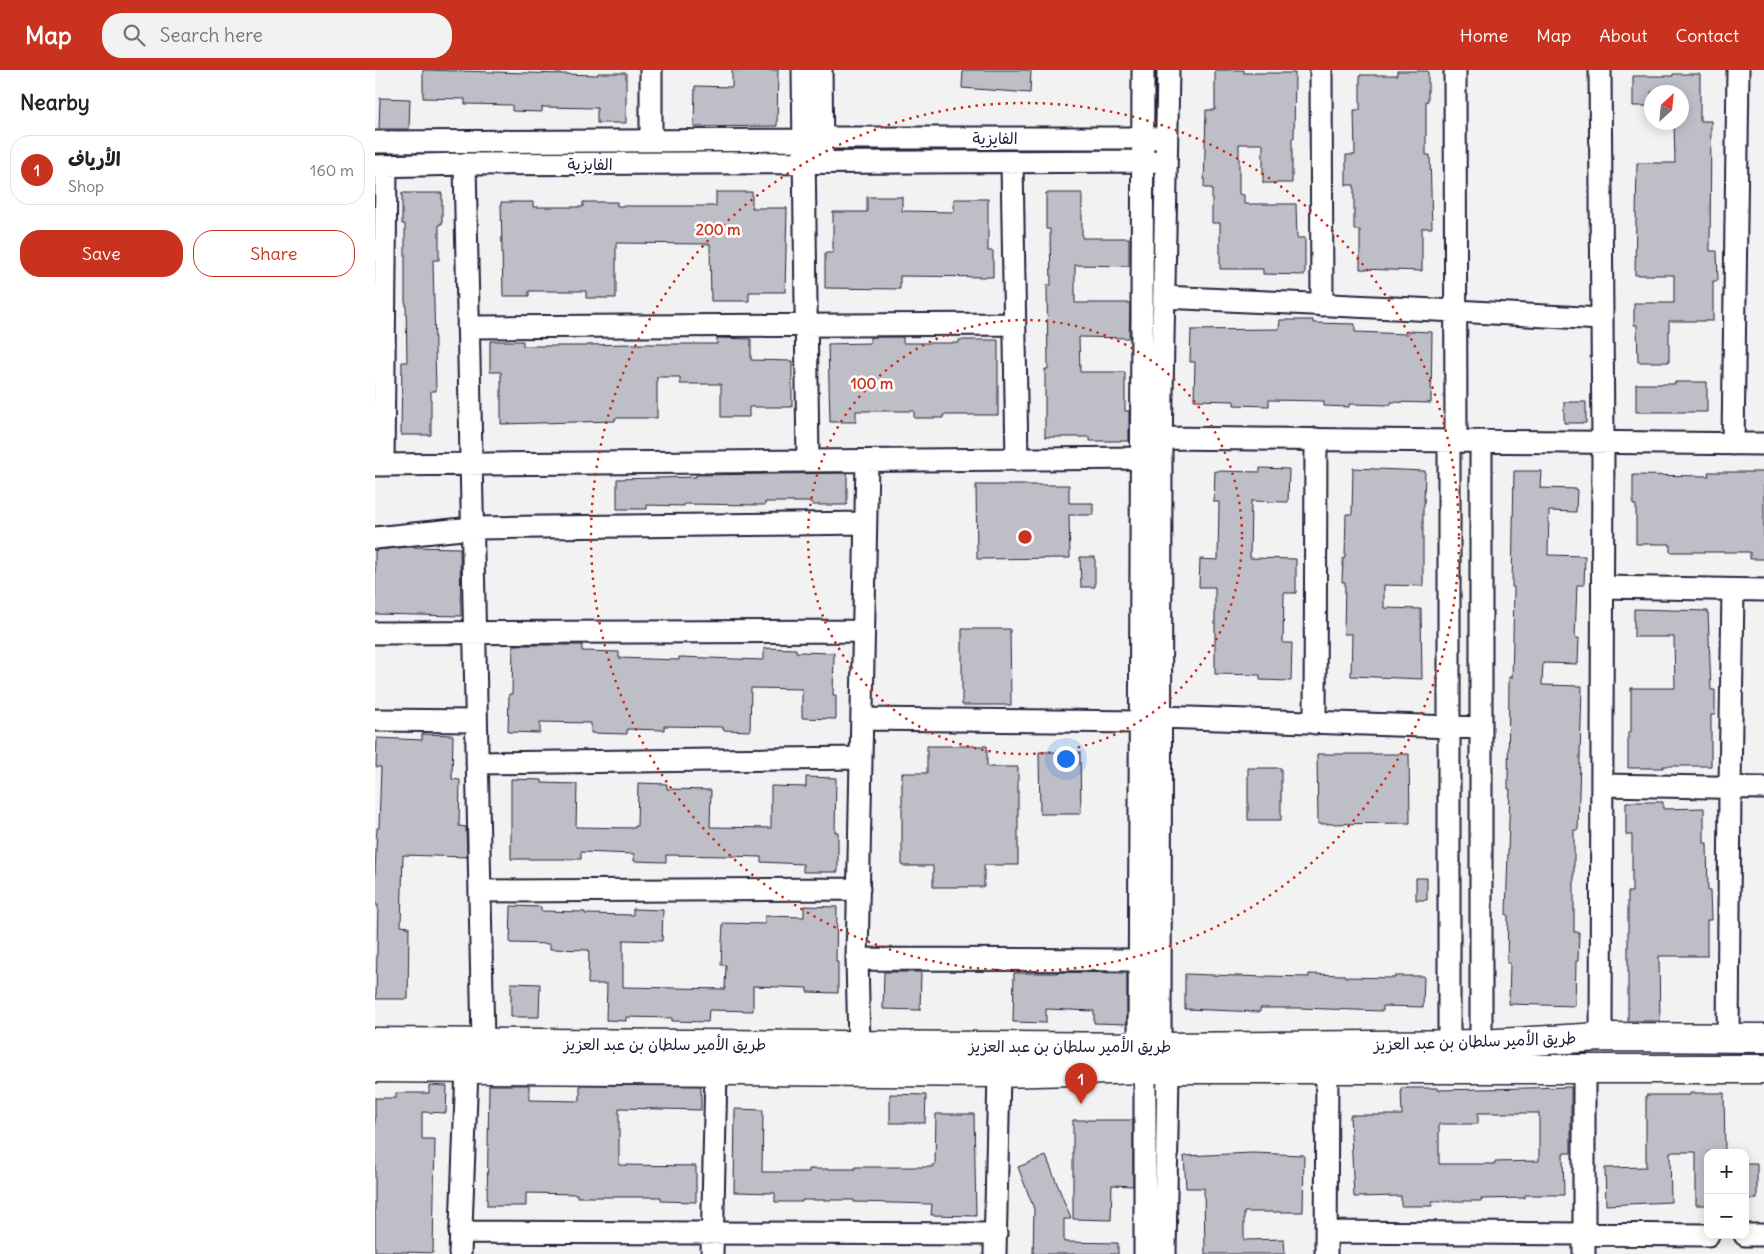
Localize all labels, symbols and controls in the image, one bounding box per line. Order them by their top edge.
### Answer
search box [102,13,452,58]
text: Map [25,20,72,50]
icon: search [120,21,148,49]
text: Search here [160,23,263,47]
text: Home [1460,24,1508,47]
text: Map [1536,24,1571,47]
text: About [1599,24,1647,47]
text: Contact [1675,24,1739,47]
north arrow [1644,85,1689,130]
text: Nearby [20,89,90,116]
street label: الفايزية [972,128,1018,148]
text: الأرياف [68,147,121,171]
street label: الفايزية [567,154,613,174]
text: 1 [34,160,40,180]
text: 160 m [310,160,354,180]
text: Shop [68,176,104,196]
text: 200 m [696,220,740,239]
button: Save [20,230,183,277]
button: Share [193,230,355,277]
text: 100 m [851,374,893,393]
centre of rings [1016,528,1034,546]
your location [1053,746,1079,772]
street label: طريق الأمير سلطان بن عبد العزيز [1372,1027,1576,1055]
street label: طريق الأمير سلطان بن عبد العزيز [562,1034,766,1054]
street label: طريق الأمير سلطان بن عبد العزيز [967,1036,1171,1056]
pin: 1 [1065,1063,1097,1104]
map controls [1704,1149,1749,1239]
button: + [1704,1149,1749,1194]
button: − [1704,1194,1749,1239]

